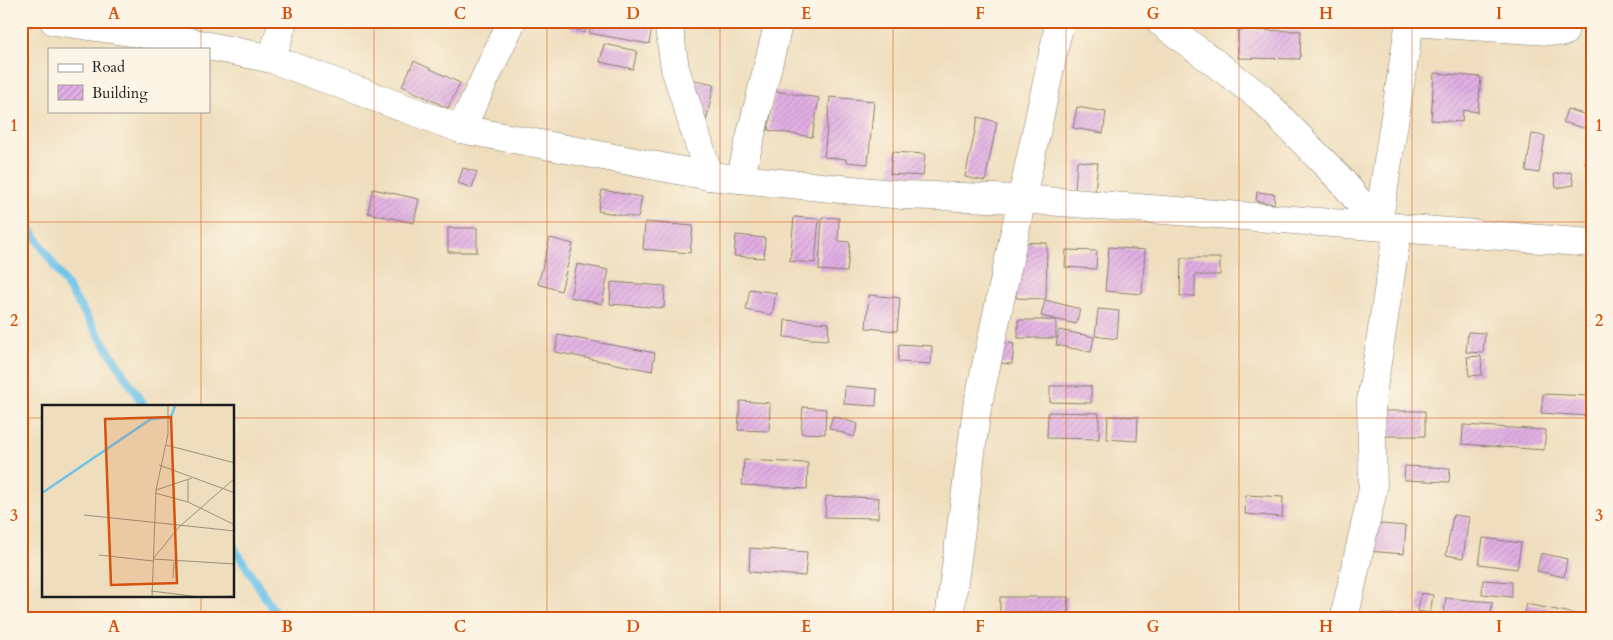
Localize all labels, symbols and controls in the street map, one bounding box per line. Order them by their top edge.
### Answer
text: A [108,3,120,25]
text: B [281,3,293,25]
text: C [454,3,466,25]
text: D [626,3,640,25]
text: E [801,3,811,25]
text: F [975,3,985,25]
text: G [1146,3,1160,25]
text: H [1319,3,1333,25]
text: I [1496,3,1502,25]
legend [48,48,210,112]
text: Road [92,57,125,77]
text: Building [92,83,148,103]
text: 1 [10,115,18,137]
text: 1 [1595,115,1603,137]
text: 2 [10,310,18,332]
text: 2 [1595,310,1603,332]
inset map [42,405,235,598]
text: 3 [10,505,18,527]
text: 3 [1595,505,1603,527]
text: A [108,616,120,638]
text: B [281,616,293,638]
text: C [454,616,466,638]
text: D [626,616,640,638]
text: E [801,616,811,638]
text: F [975,616,985,638]
text: G [1146,616,1160,638]
text: H [1319,616,1333,638]
text: I [1496,616,1502,638]

